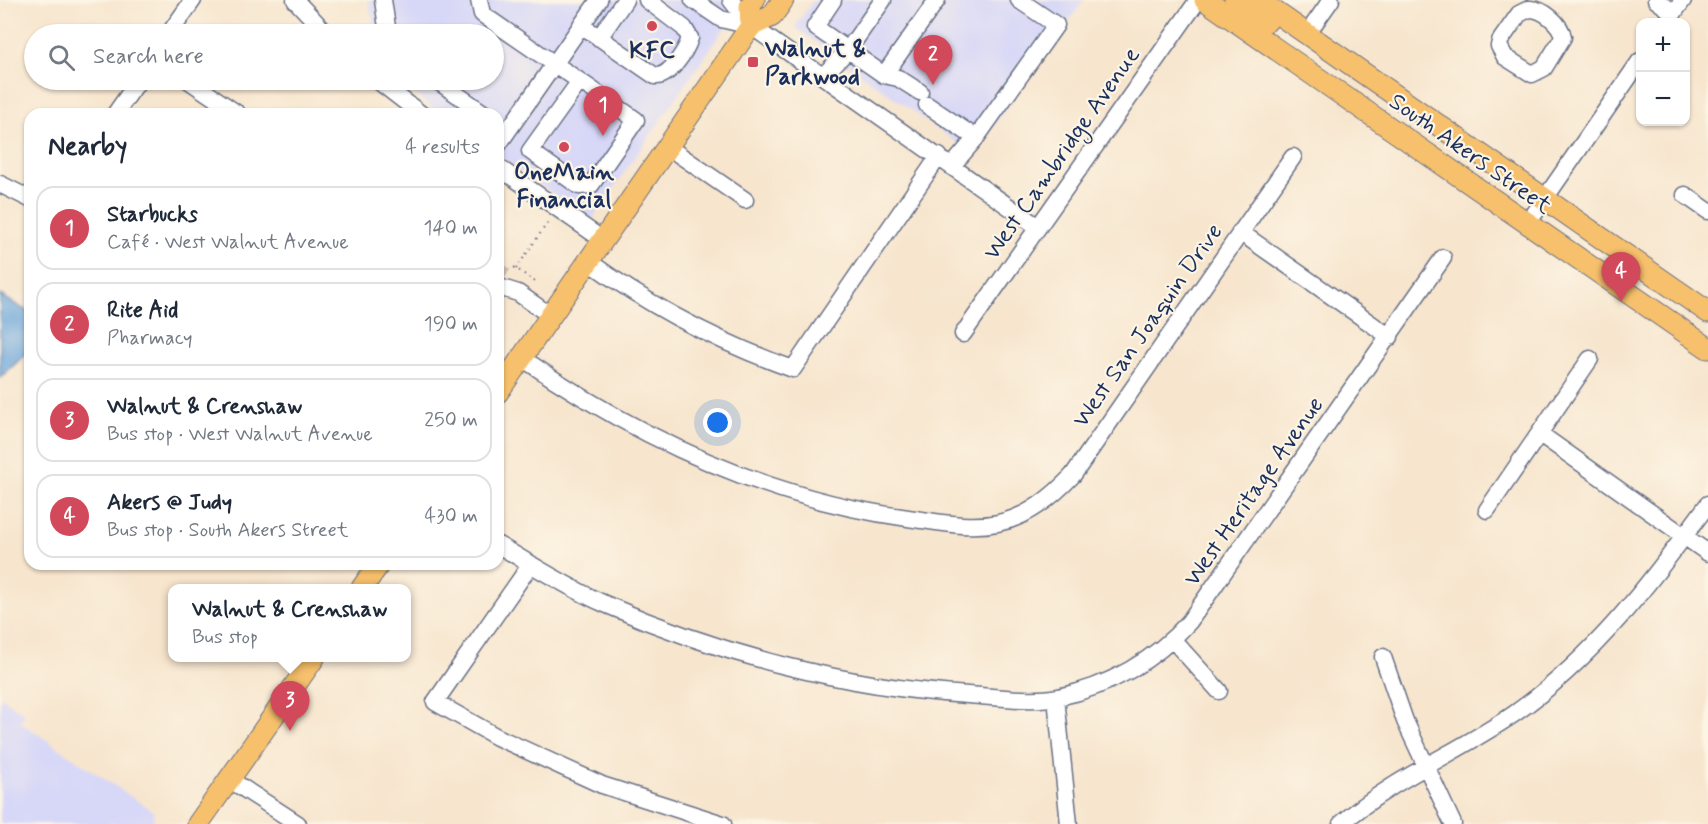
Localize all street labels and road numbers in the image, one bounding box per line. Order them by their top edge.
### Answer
street label: West Cambridge Avenue [977,41,1149,268]
street label: South Akers Street [1383,87,1558,222]
street label: West San Joaquin Drive [1066,218,1230,434]
street label: West Heritage Avenue [1177,391,1331,593]

